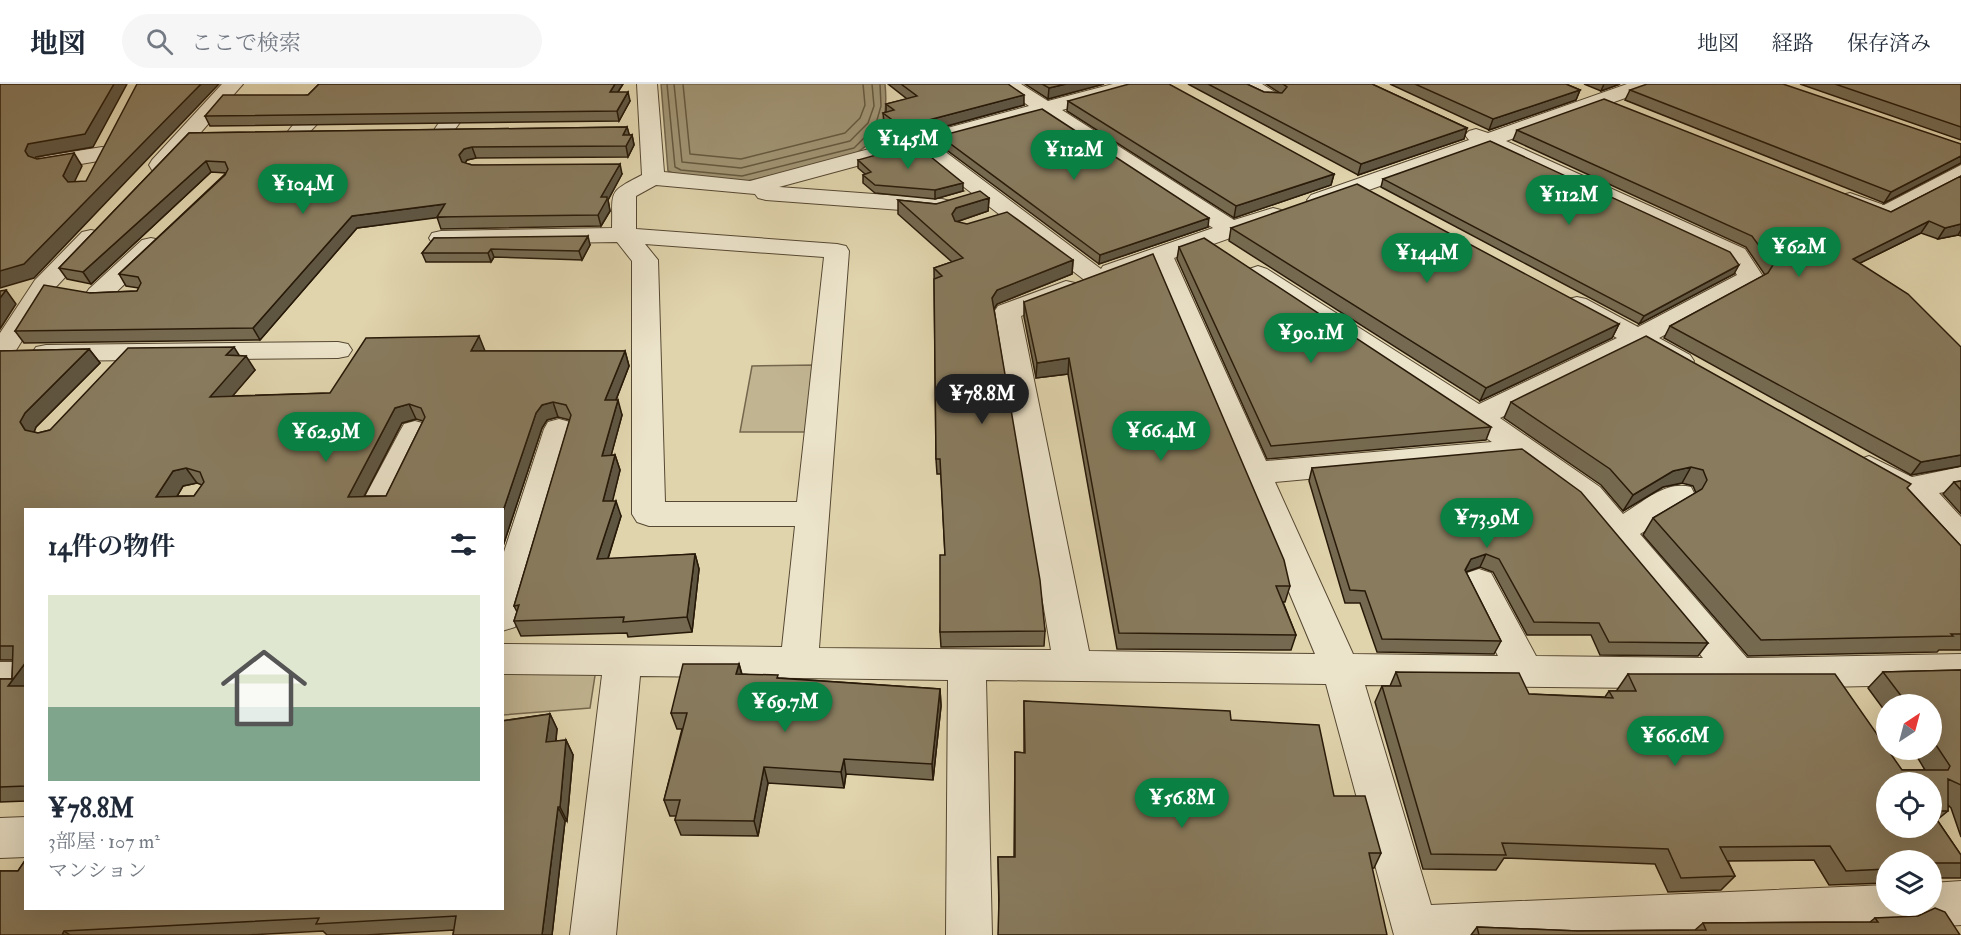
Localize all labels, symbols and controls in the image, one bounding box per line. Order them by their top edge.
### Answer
search box [122,14,542,68]
icon: search [143,25,176,58]
text: 地図 [30,27,86,62]
text: ここで検索 [191,29,301,57]
text: 地図 [1697,30,1739,57]
text: 経路 [1772,30,1814,57]
text: 保存済み [1847,30,1931,57]
pin: ¥145M [866,119,950,170]
text: ¥145M [877,126,939,151]
pin: ¥112M [1032,130,1116,181]
text: ¥112M [1045,137,1103,162]
pin: ¥104M [261,164,345,215]
text: ¥104M [272,171,334,196]
pin: ¥112M [1527,175,1611,226]
text: ¥112M [1540,182,1598,207]
pin: ¥62M [1763,227,1835,278]
pin: ¥144M [1385,233,1469,284]
text: ¥62M [1772,234,1826,259]
text: ¥144M [1395,240,1459,265]
pin: ¥90.1M [1262,313,1360,364]
text: ¥90.1M [1278,320,1344,345]
pin: ¥78.8M [933,374,1031,425]
text: ¥78.8M [949,381,1015,406]
pin: ¥66.4M [1112,411,1210,462]
pin: ¥62.9M [277,412,375,463]
text: ¥66.4M [1126,418,1196,443]
text: ¥62.9M [292,419,360,444]
pin: ¥73.9M [1438,498,1536,549]
text: ¥73.9M [1454,505,1520,530]
icon: filters [447,528,480,561]
text: 14件の物件 [48,531,175,563]
icon: home [210,634,318,742]
pin: ¥69.7M [736,682,834,733]
text: ¥69.7M [752,689,819,714]
north arrow [1876,694,1942,760]
map controls [1876,694,1942,916]
pin: ¥66.6M [1626,716,1724,767]
text: ¥66.6M [1641,723,1709,748]
button: locate [1876,772,1942,838]
pin: ¥56.8M [1133,778,1231,829]
text: ¥56.8M [1149,785,1215,810]
text: ¥78.8M [48,793,134,825]
text: 3部屋 · 107 m² [48,829,160,854]
button: layers [1876,850,1942,916]
text: マンション [48,858,147,883]

